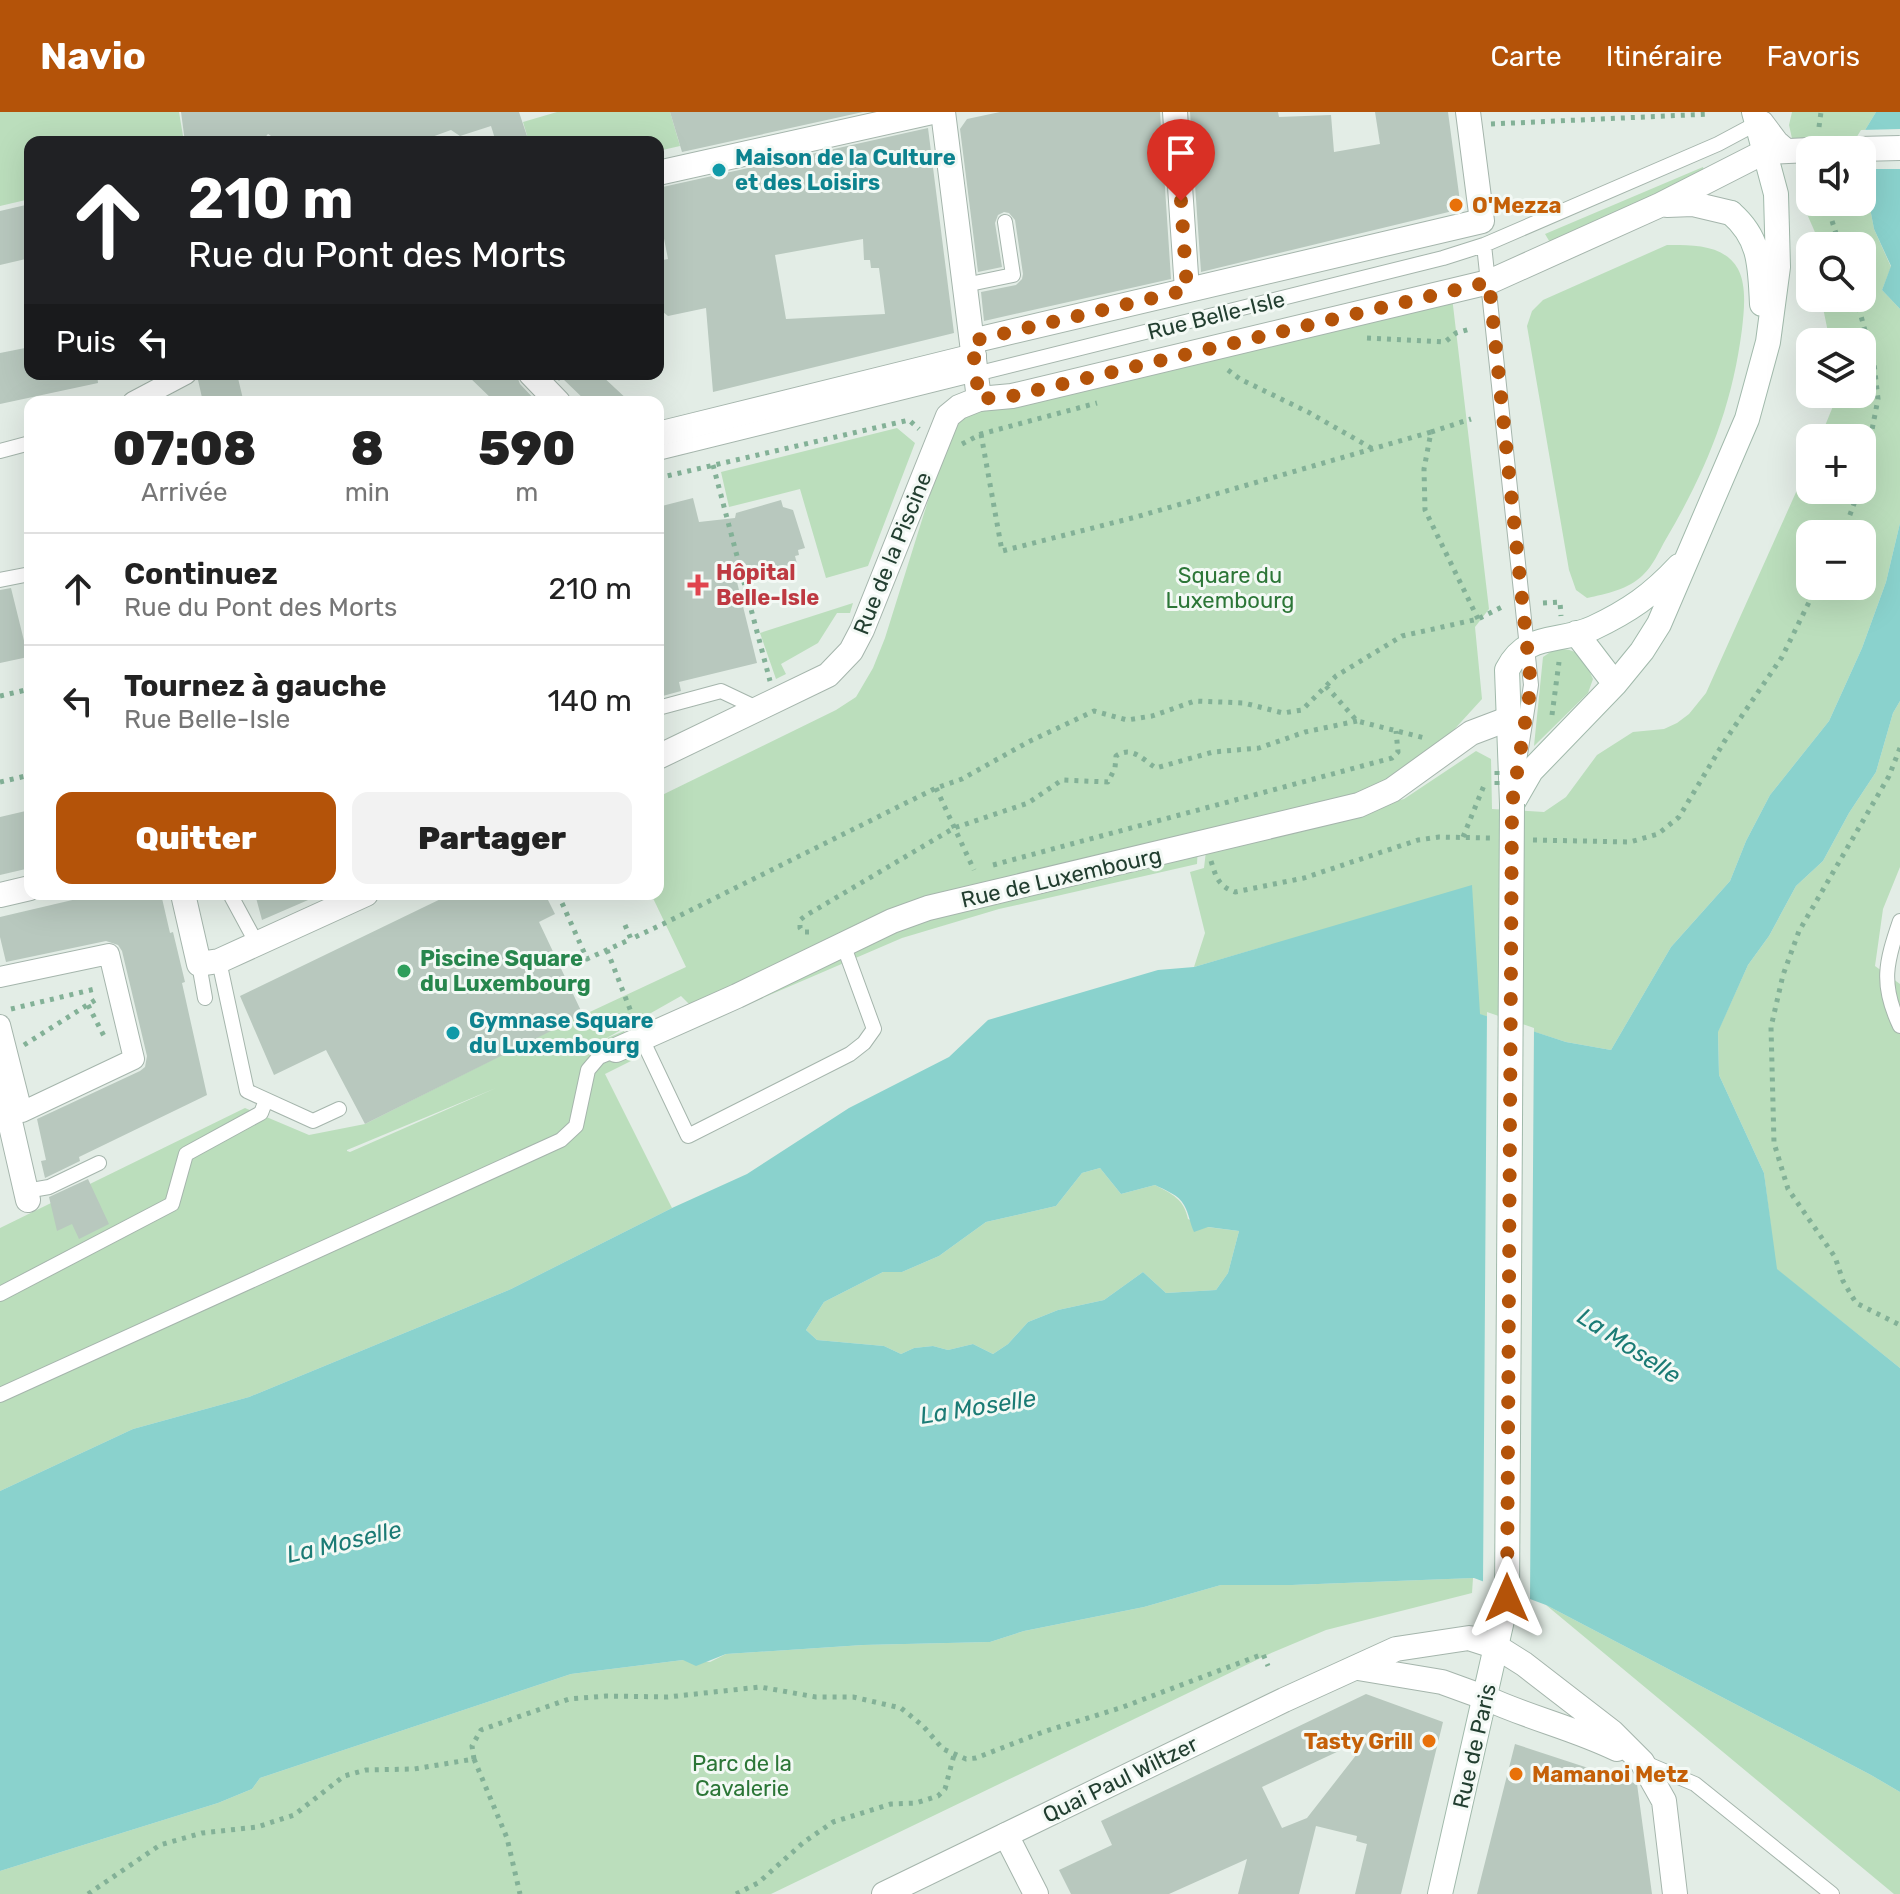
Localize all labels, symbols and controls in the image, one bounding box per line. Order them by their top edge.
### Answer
text: Navio [40,33,146,79]
text: Carte [1490,40,1562,73]
text: Itinéraire [1606,40,1723,73]
text: Favoris [1767,40,1860,73]
pin [1147,119,1215,201]
icon: arrive [1159,131,1203,175]
map controls [1796,136,1876,600]
button: sound [1796,136,1876,216]
place label: Maison de la Culture et des Loisirs [735,144,956,196]
marker: Maison de la Culture et des Loisirs [710,161,728,179]
text: 210 m [188,166,354,232]
icon: ahead [56,168,160,272]
place label: O'Mezza [1472,192,1562,219]
marker: O'Mezza [1447,196,1465,214]
button: search [1796,232,1876,312]
text: Rue du Pont des Morts [188,233,566,276]
street label: Rue Belle-Isle [1145,285,1288,346]
icon: left [132,320,176,364]
text: Puis [56,324,116,360]
button: layers [1796,328,1876,408]
text: 07:08 [112,420,256,477]
text: 8 [351,420,384,477]
text: 590 [478,420,576,477]
button: + [1796,424,1876,504]
street label: Rue de la Piscine [848,468,937,638]
text: Arrivée [141,477,228,508]
text: min [345,477,390,508]
text: m [515,477,538,508]
button: − [1796,520,1876,600]
text: Continuez [124,556,278,592]
place label: Hôpital Belle-Isle [716,559,819,611]
park label: Square du Luxembourg [1166,562,1294,614]
icon: ahead [56,567,100,611]
text: 210 m [548,571,632,607]
marker: Hôpital Belle-Isle [687,574,709,596]
text: Rue du Pont des Morts [124,592,397,623]
text: Tournez à gauche [124,668,387,704]
icon: left [56,679,100,723]
text: 140 m [547,683,632,719]
text: Rue Belle-Isle [124,704,290,735]
button: Quitter [56,792,336,884]
button: Partager [352,792,632,884]
street label: Rue de Luxembourg [958,841,1164,914]
place label: Piscine Square du Luxembourg [420,945,591,997]
marker: Piscine Square du Luxembourg [395,962,413,980]
place label: Gymnase Square du Luxembourg [469,1007,654,1059]
marker: Gymnase Square du Luxembourg [444,1024,462,1042]
water label: La Moselle [1572,1302,1686,1390]
water label: La Moselle [918,1384,1038,1430]
water label: La Moselle [284,1515,404,1569]
position arrow [1465,1556,1549,1640]
street label: Rue de Paris [1447,1681,1502,1811]
place label: Tasty Grill [1304,1728,1413,1755]
street label: Quai Paul Wiltzer [1038,1730,1203,1829]
marker: Tasty Grill [1420,1732,1438,1750]
park label: Parc de la Cavalerie [692,1750,792,1802]
place label: Mamanoi Metz [1532,1761,1689,1788]
marker: Mamanoi Metz [1507,1765,1525,1783]

